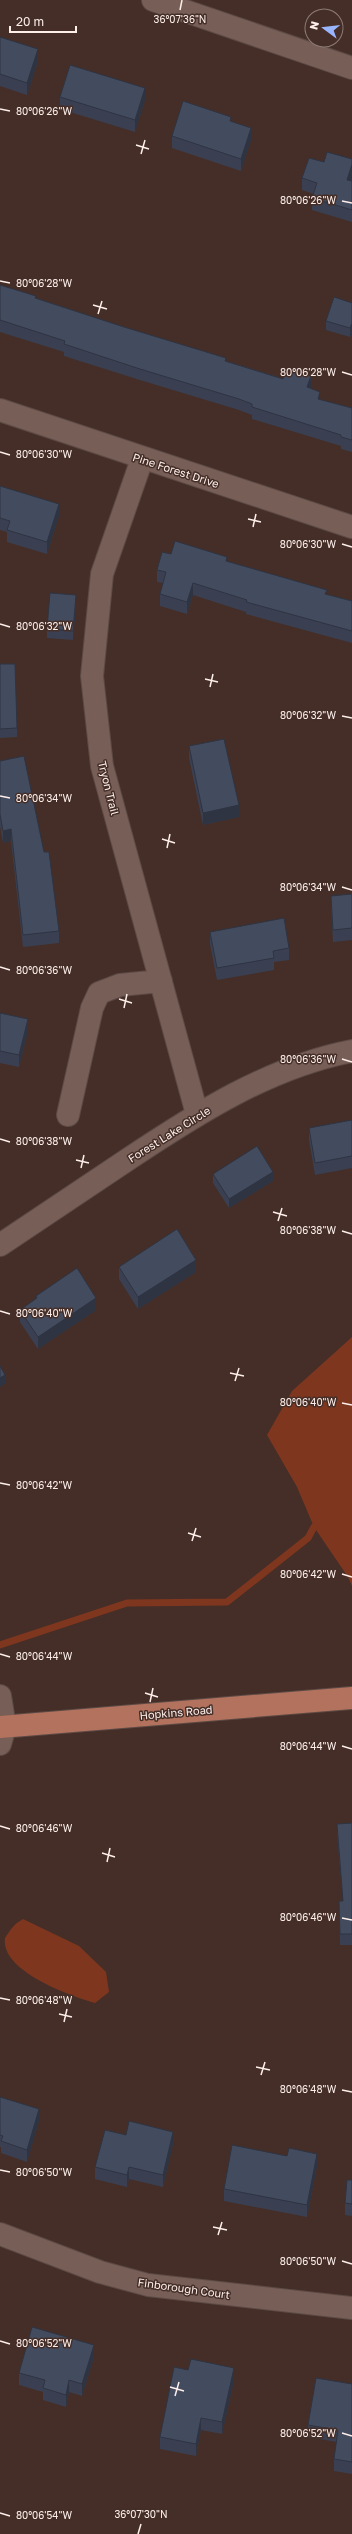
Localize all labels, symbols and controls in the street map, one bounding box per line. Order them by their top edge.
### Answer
scale bar [10,8,76,34]
north arrow [304,8,344,48]
text: 36°07'36"N [154,13,206,25]
text: 20 m [16,14,44,29]
text: N [306,20,321,31]
text: 80°06'26"W [16,105,72,117]
text: 80°06'26"W [280,194,336,206]
text: 80°06'28"W [16,277,73,289]
text: 80°06'28"W [280,366,337,378]
text: 80°06'30"W [16,448,73,460]
street label: Pine Forest Drive [131,450,221,490]
text: 80°06'30"W [280,538,337,550]
text: 80°06'32"W [16,620,72,632]
text: 80°06'32"W [280,709,336,721]
street label: Tryon Trail [96,760,122,817]
text: 80°06'34"W [16,792,73,804]
text: 80°06'34"W [280,881,337,893]
text: 80°06'36"W [16,964,73,976]
text: 80°06'36"W [280,1053,337,1065]
street label: Forest Lake Circle [125,1103,213,1165]
text: 80°06'38"W [16,1135,73,1147]
text: 80°06'38"W [280,1224,337,1236]
text: 80°06'40"W [16,1307,73,1319]
text: 80°06'40"W [280,1396,337,1408]
text: 80°06'42"W [16,1479,73,1491]
text: 80°06'42"W [280,1568,337,1580]
text: 80°06'44"W [16,1650,73,1662]
street label: Hopkins Road [139,1702,213,1722]
text: 80°06'44"W [280,1740,337,1752]
text: 80°06'46"W [16,1822,73,1834]
text: 80°06'46"W [280,1911,337,1923]
text: 80°06'48"W [16,1994,73,2006]
text: 80°06'48"W [280,2083,337,2095]
text: 80°06'50"W [16,2166,73,2178]
text: 80°06'50"W [280,2255,337,2267]
street label: Finborough Court [137,2275,231,2301]
text: 80°06'52"W [16,2337,72,2349]
text: 80°06'52"W [280,2427,336,2439]
text: 36°07'30"N [114,2508,168,2520]
text: 80°06'54"W [16,2509,73,2521]

